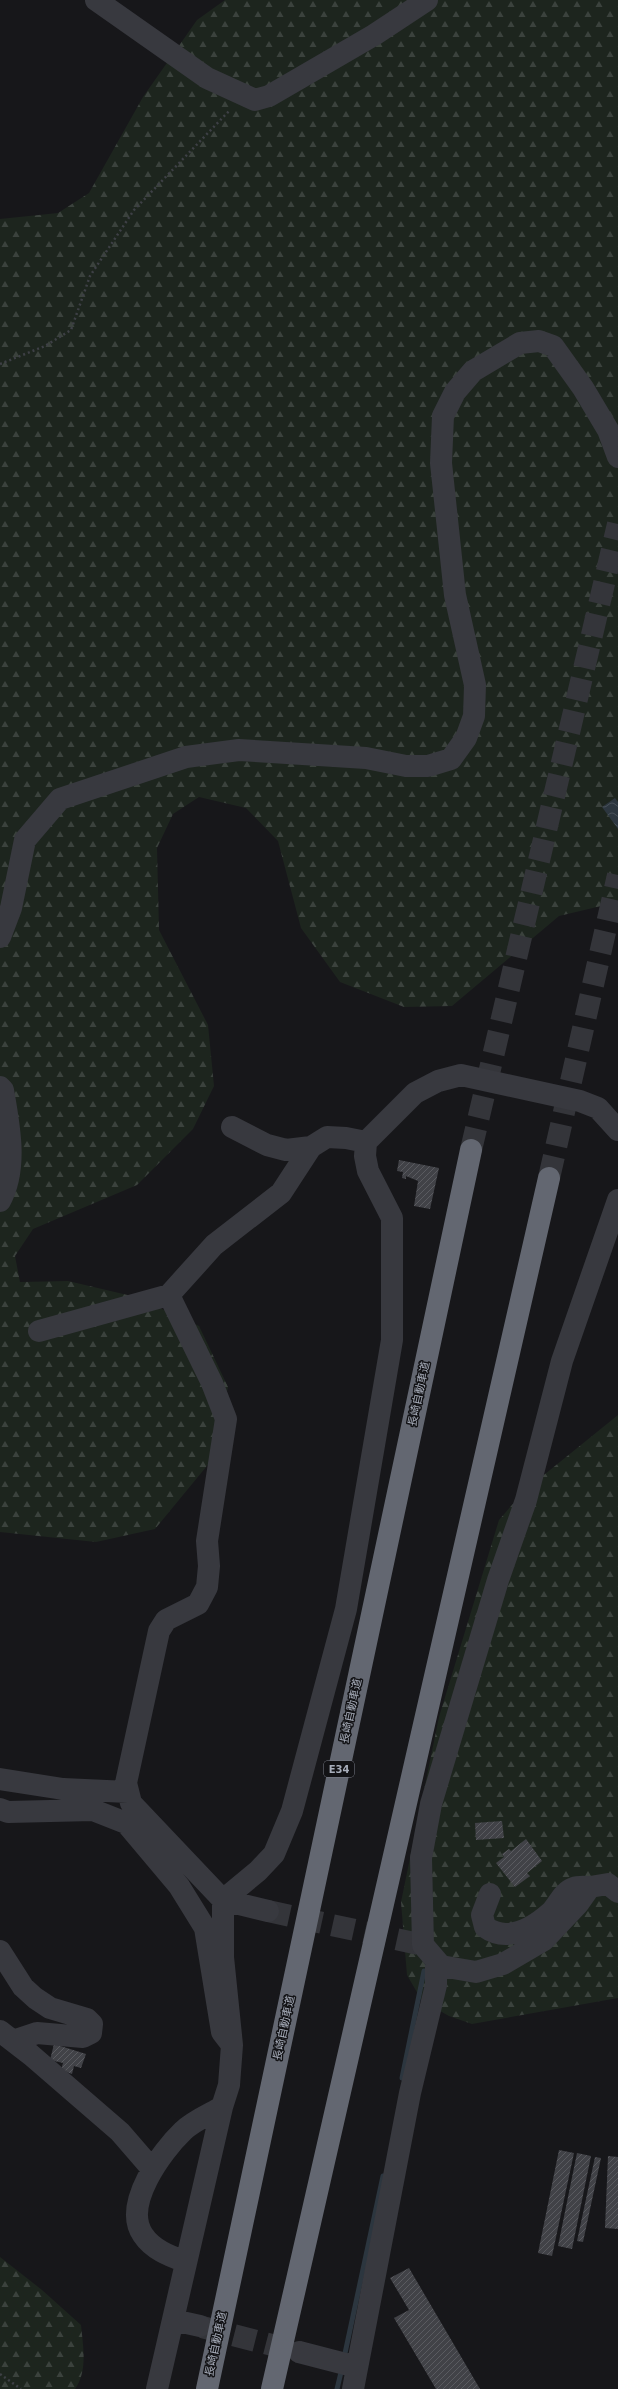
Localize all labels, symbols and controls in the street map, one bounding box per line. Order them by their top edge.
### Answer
street label: 長崎自動車道 [406,1360,432,1428]
street label: 長崎自動車道 [338,1677,364,1745]
road number: E34 [324,1761,354,1777]
street label: 長崎自動車道 [271,1994,297,2062]
street label: 長崎自動車道 [203,2310,229,2378]

